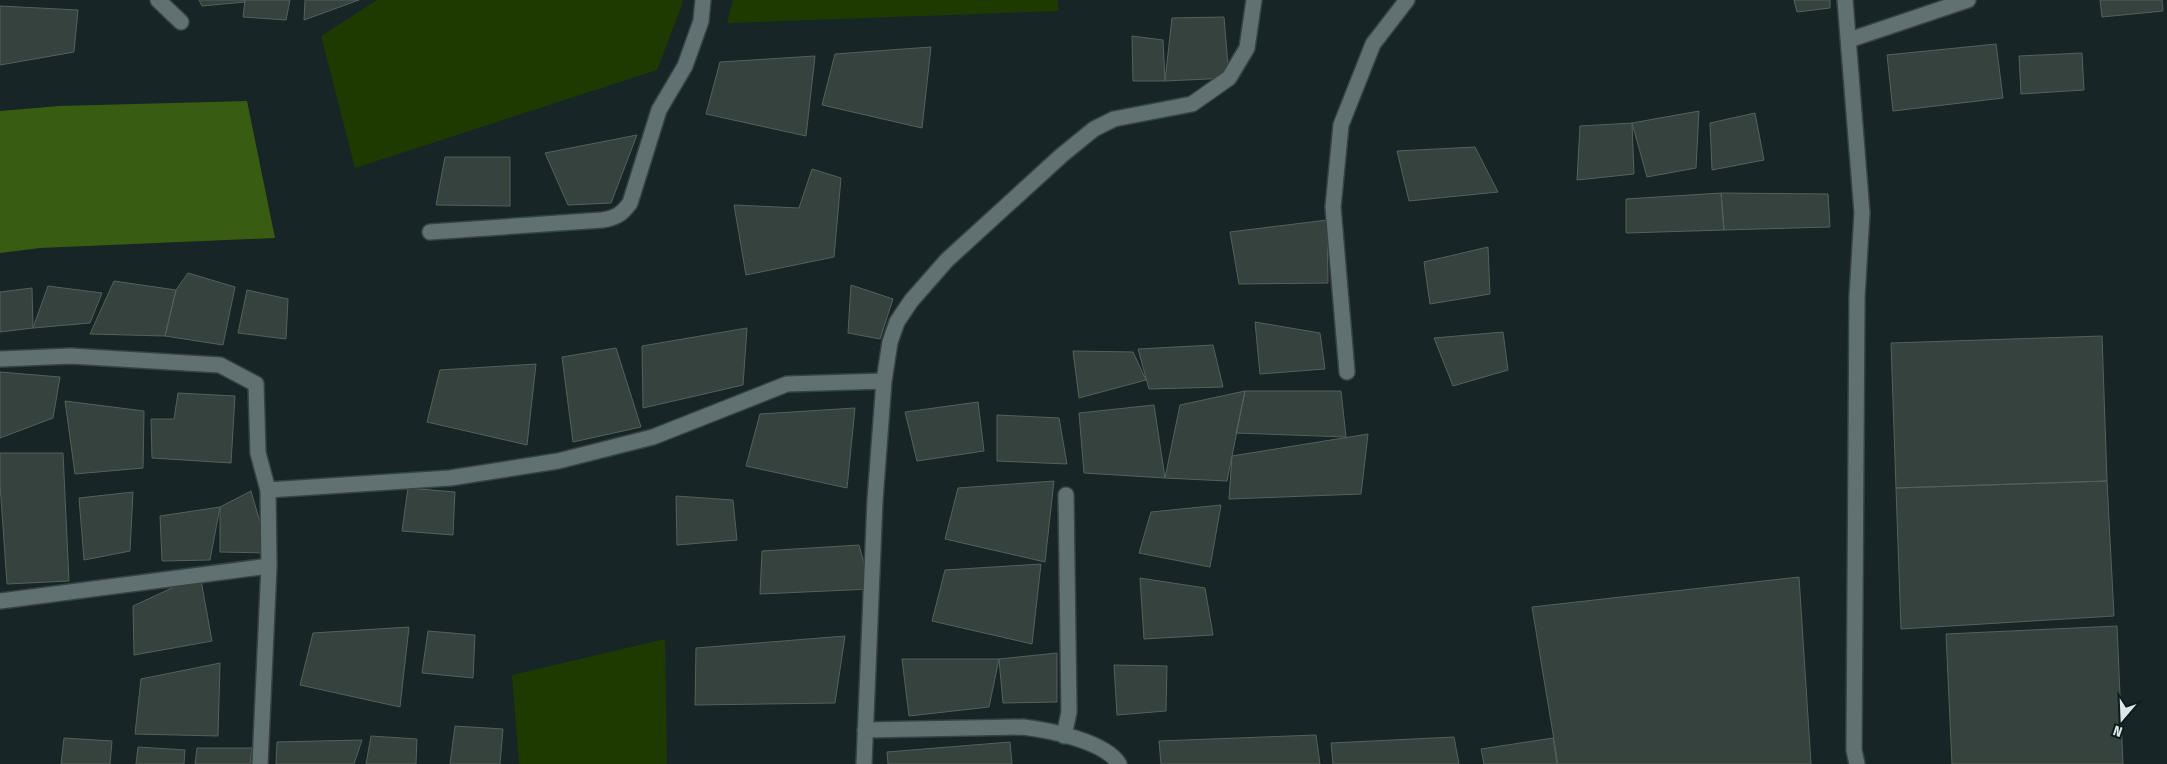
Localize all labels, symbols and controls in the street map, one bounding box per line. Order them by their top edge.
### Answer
north arrow [2097,694,2147,744]
text: N [2111,721,2125,740]

